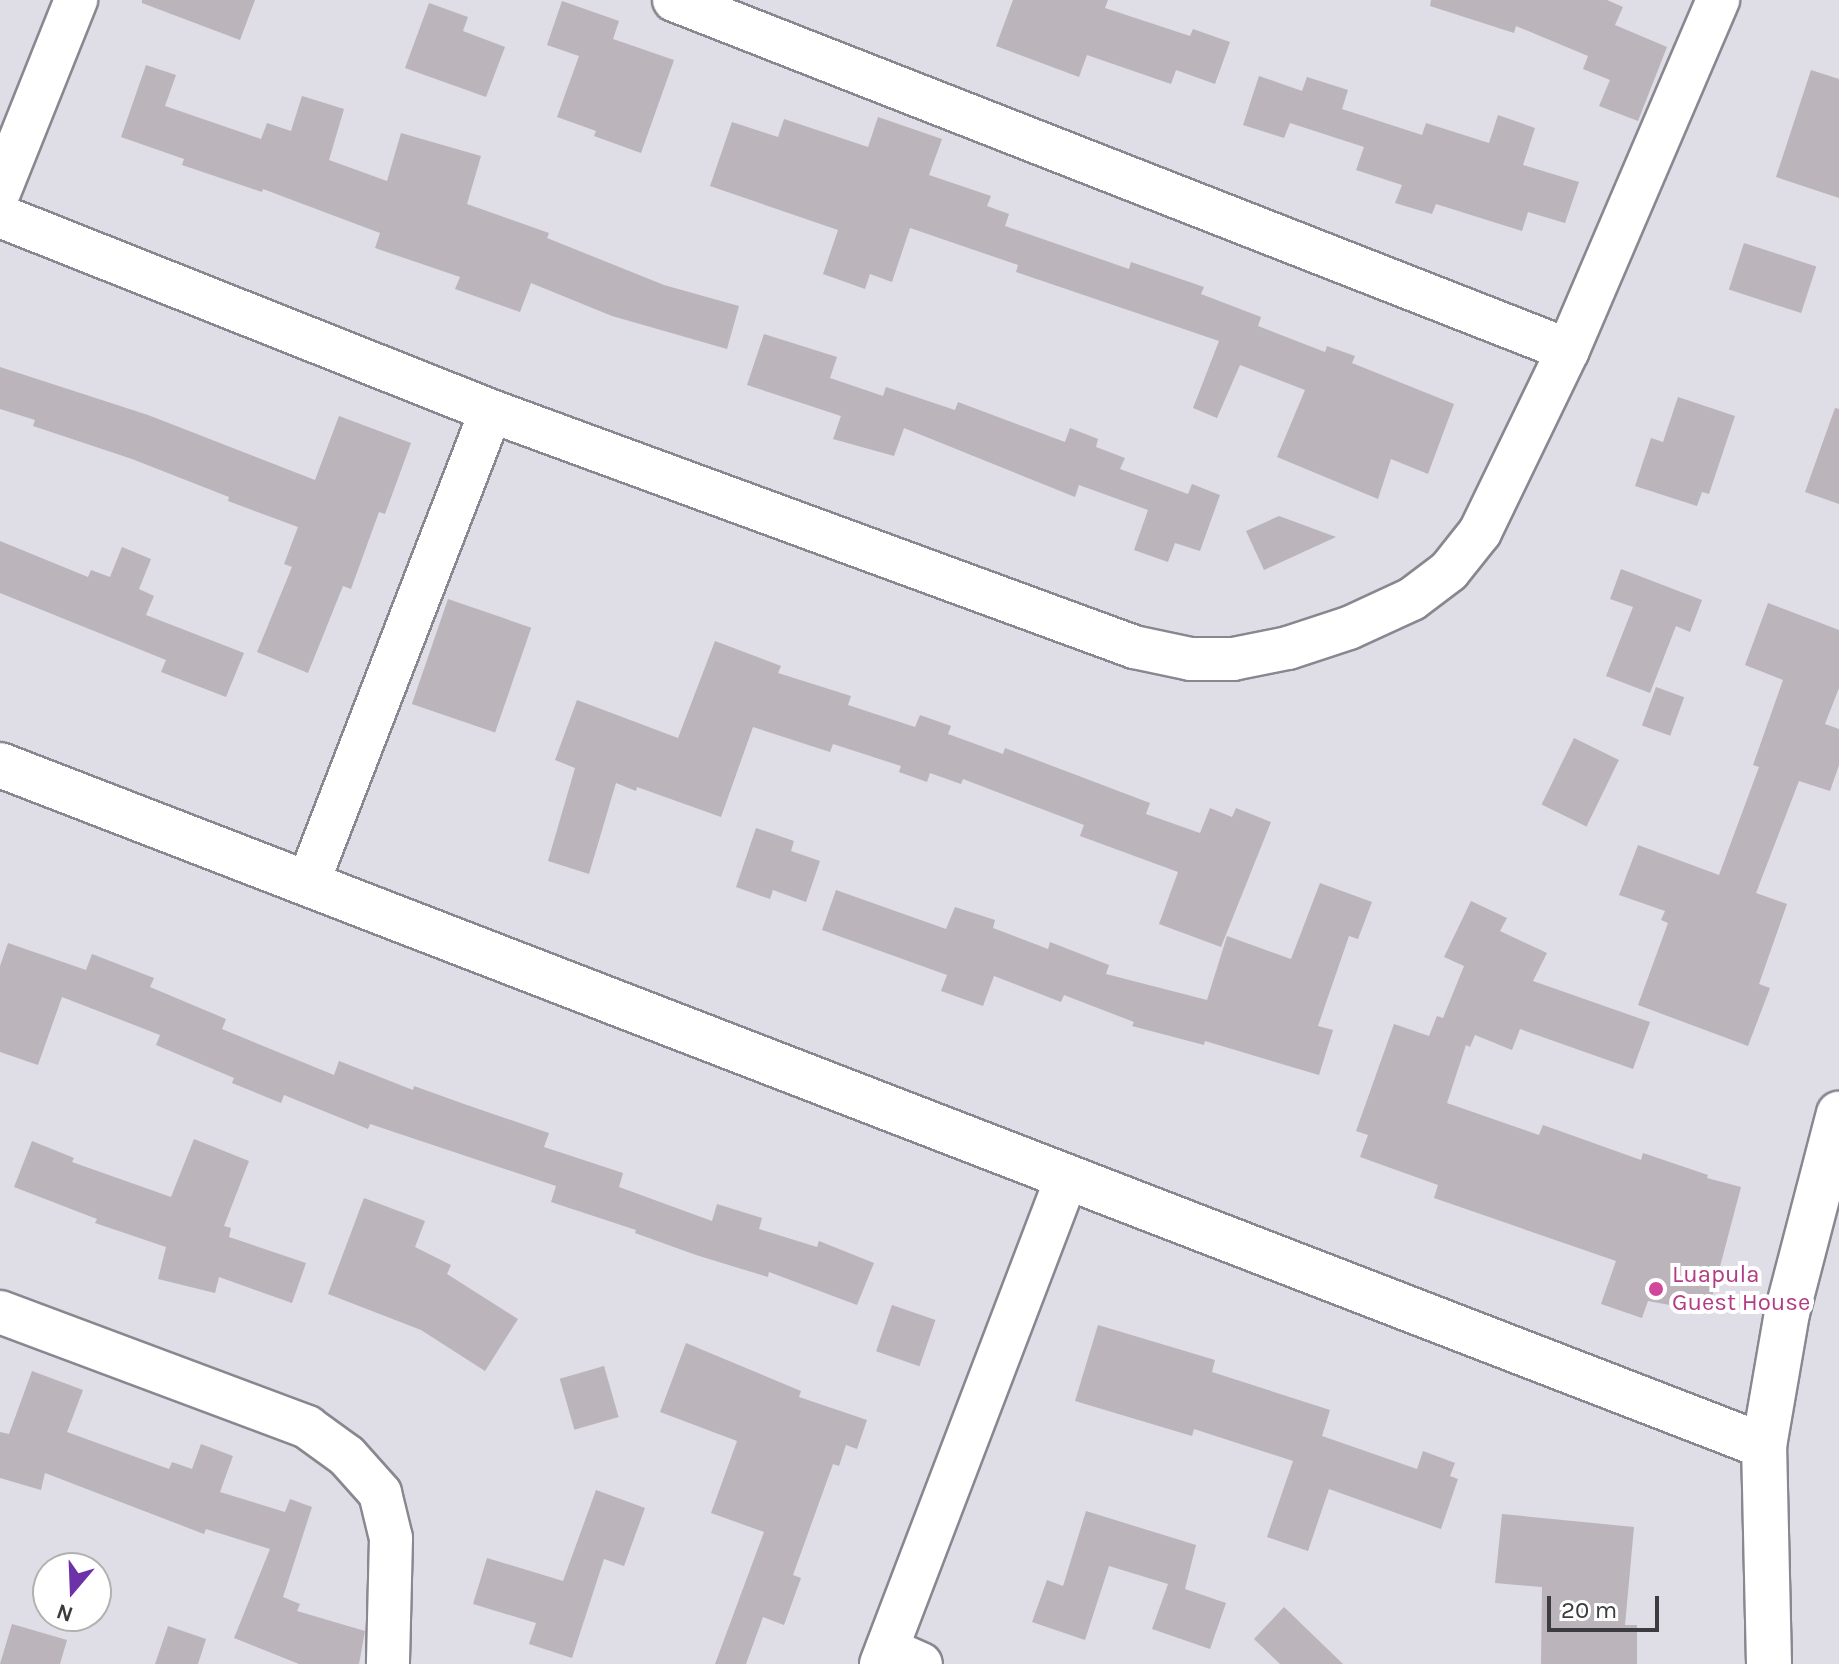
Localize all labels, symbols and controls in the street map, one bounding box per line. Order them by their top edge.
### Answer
place label: Luapula Guest House [1672,1261,1810,1317]
marker: Luapula Guest House [1647,1280,1665,1298]
north arrow [32,1552,112,1632]
scale bar [1551,1580,1663,1630]
text: 20 m [1561,1596,1617,1624]
text: N [53,1598,77,1628]

